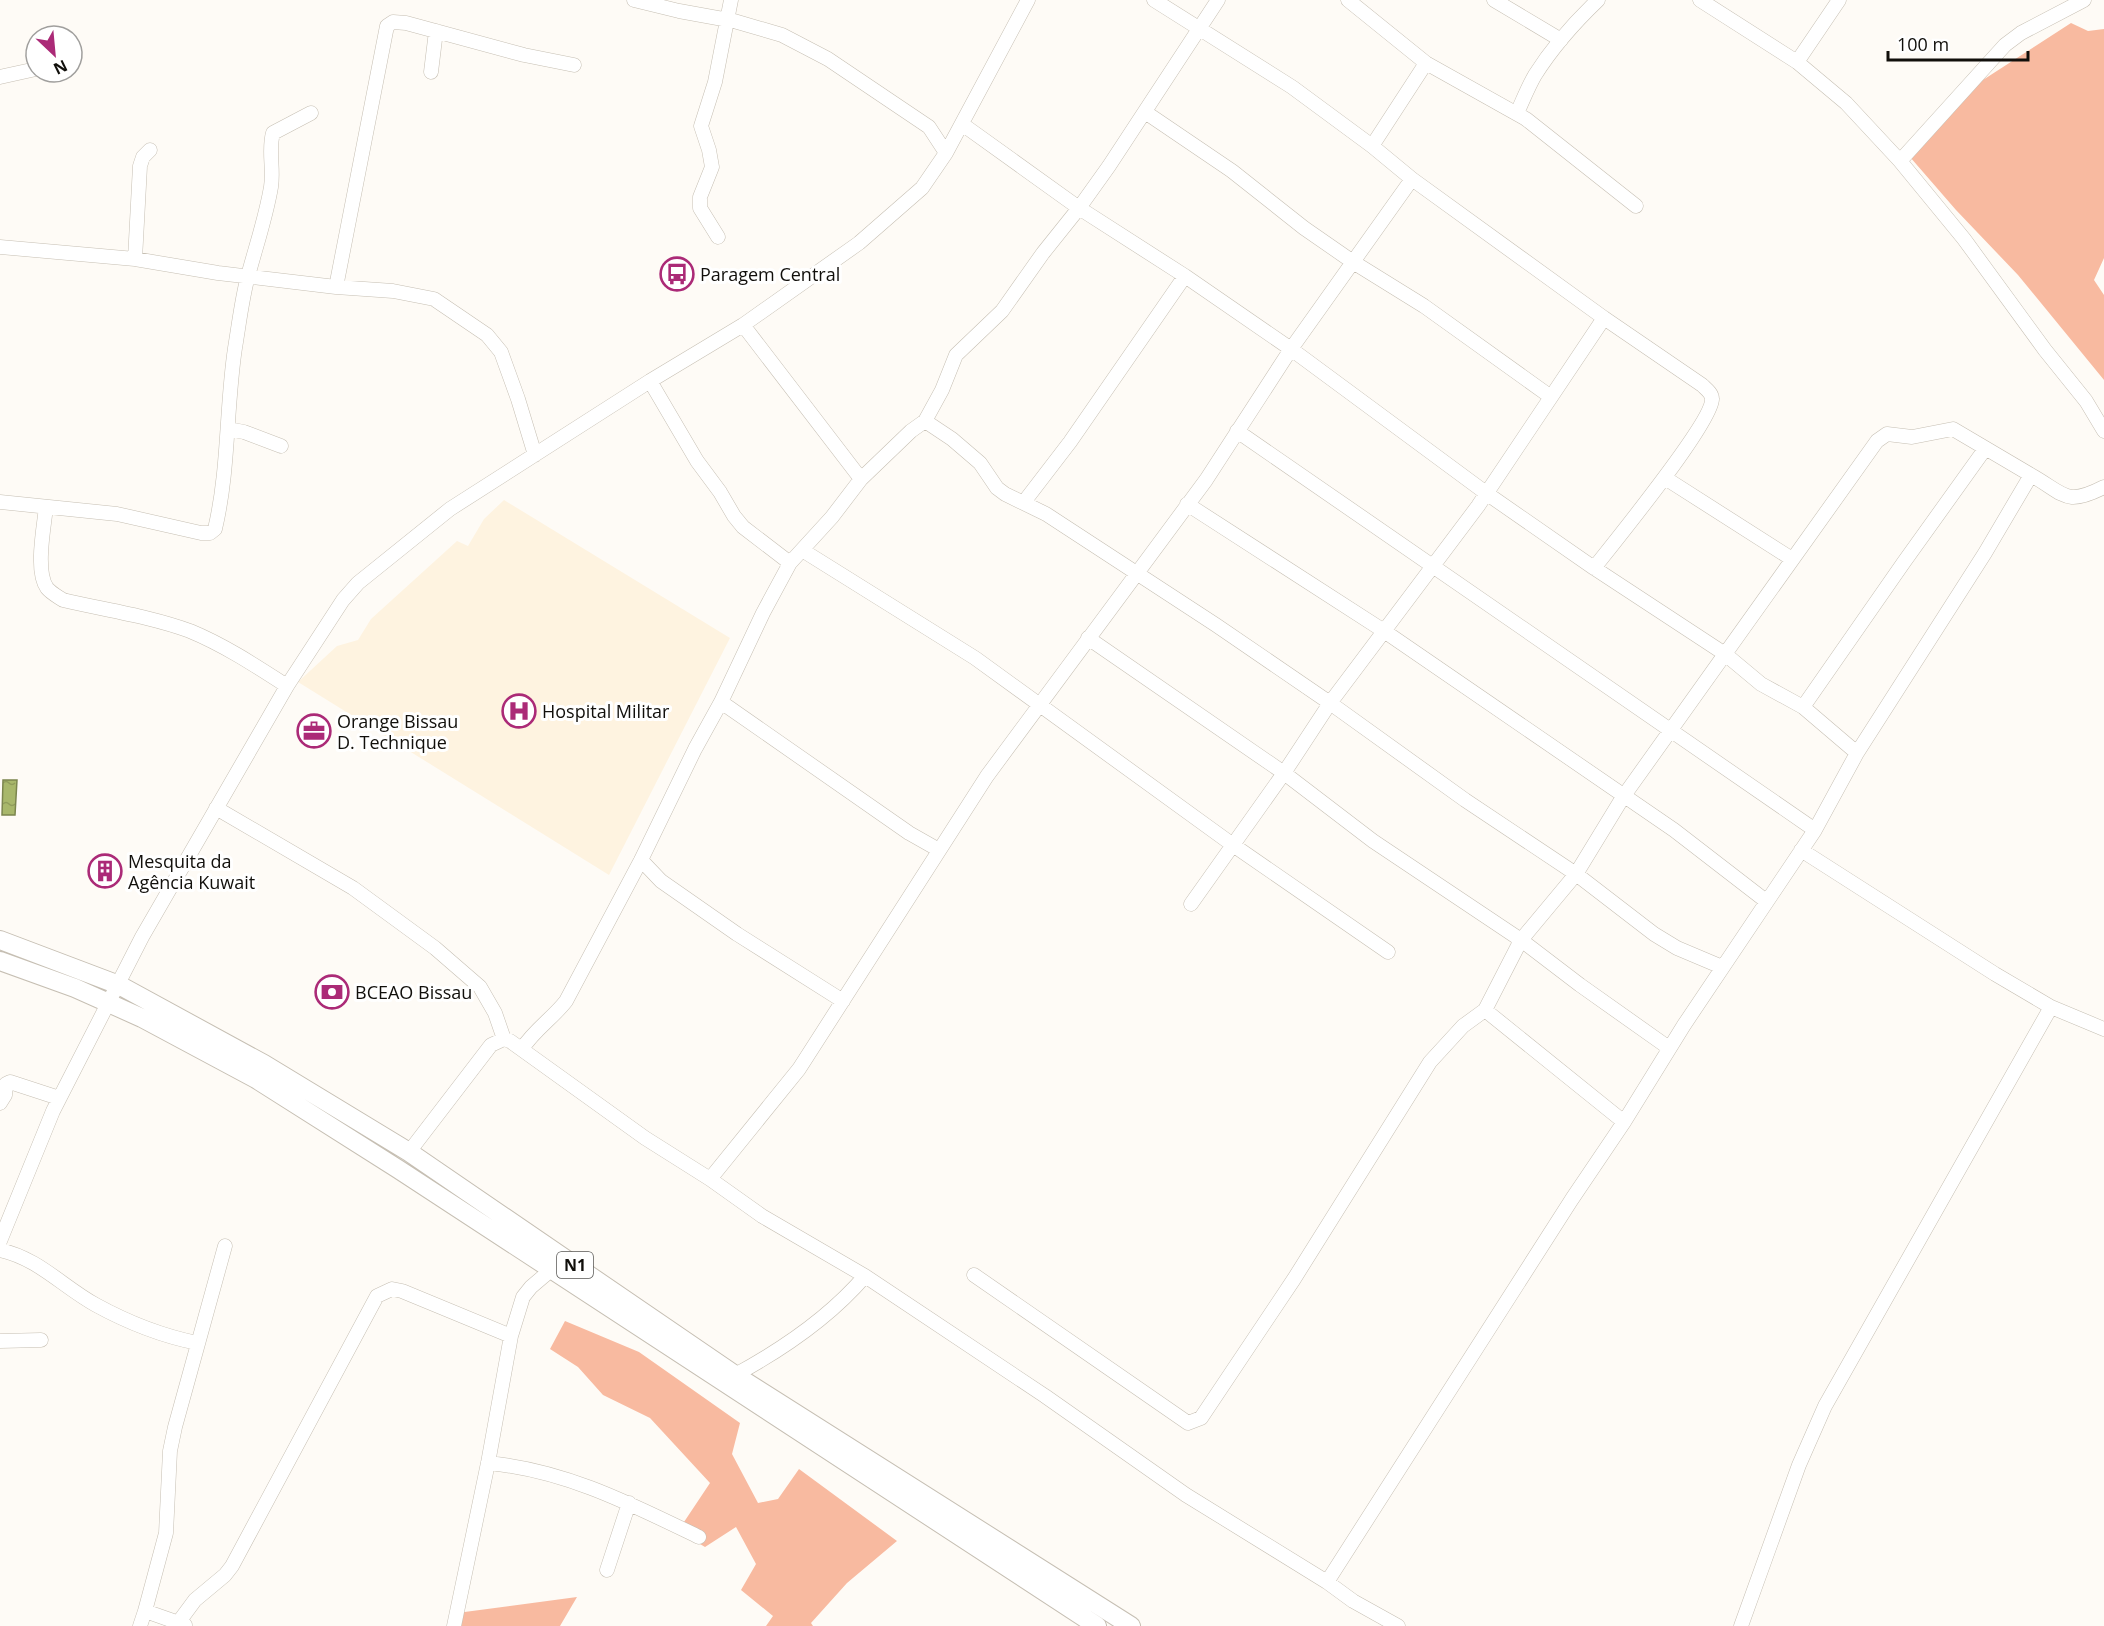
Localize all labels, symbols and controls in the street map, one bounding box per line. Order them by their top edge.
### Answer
north arrow [24,24,84,84]
scale bar [1888,24,2028,62]
text: 100 m [1897,32,1949,56]
text: N [50,55,71,80]
bus stop icon: Paragem Central [659,256,695,292]
place label: Paragem Central [700,262,840,286]
hospital icon: Hospital Militar [501,693,537,729]
place label: Hospital Militar [542,699,670,723]
place label: Orange Bissau D. Technique [337,709,458,754]
office icon: Orange Bissau D. Technique [296,713,332,749]
place label: Mesquita da Agência Kuwait [128,849,255,894]
building icon: Mesquita da Agência Kuwait [87,853,123,889]
bank icon: BCEAO Bissau [314,974,350,1010]
place label: BCEAO Bissau [355,980,472,1004]
road number: N1 [557,1252,593,1278]

